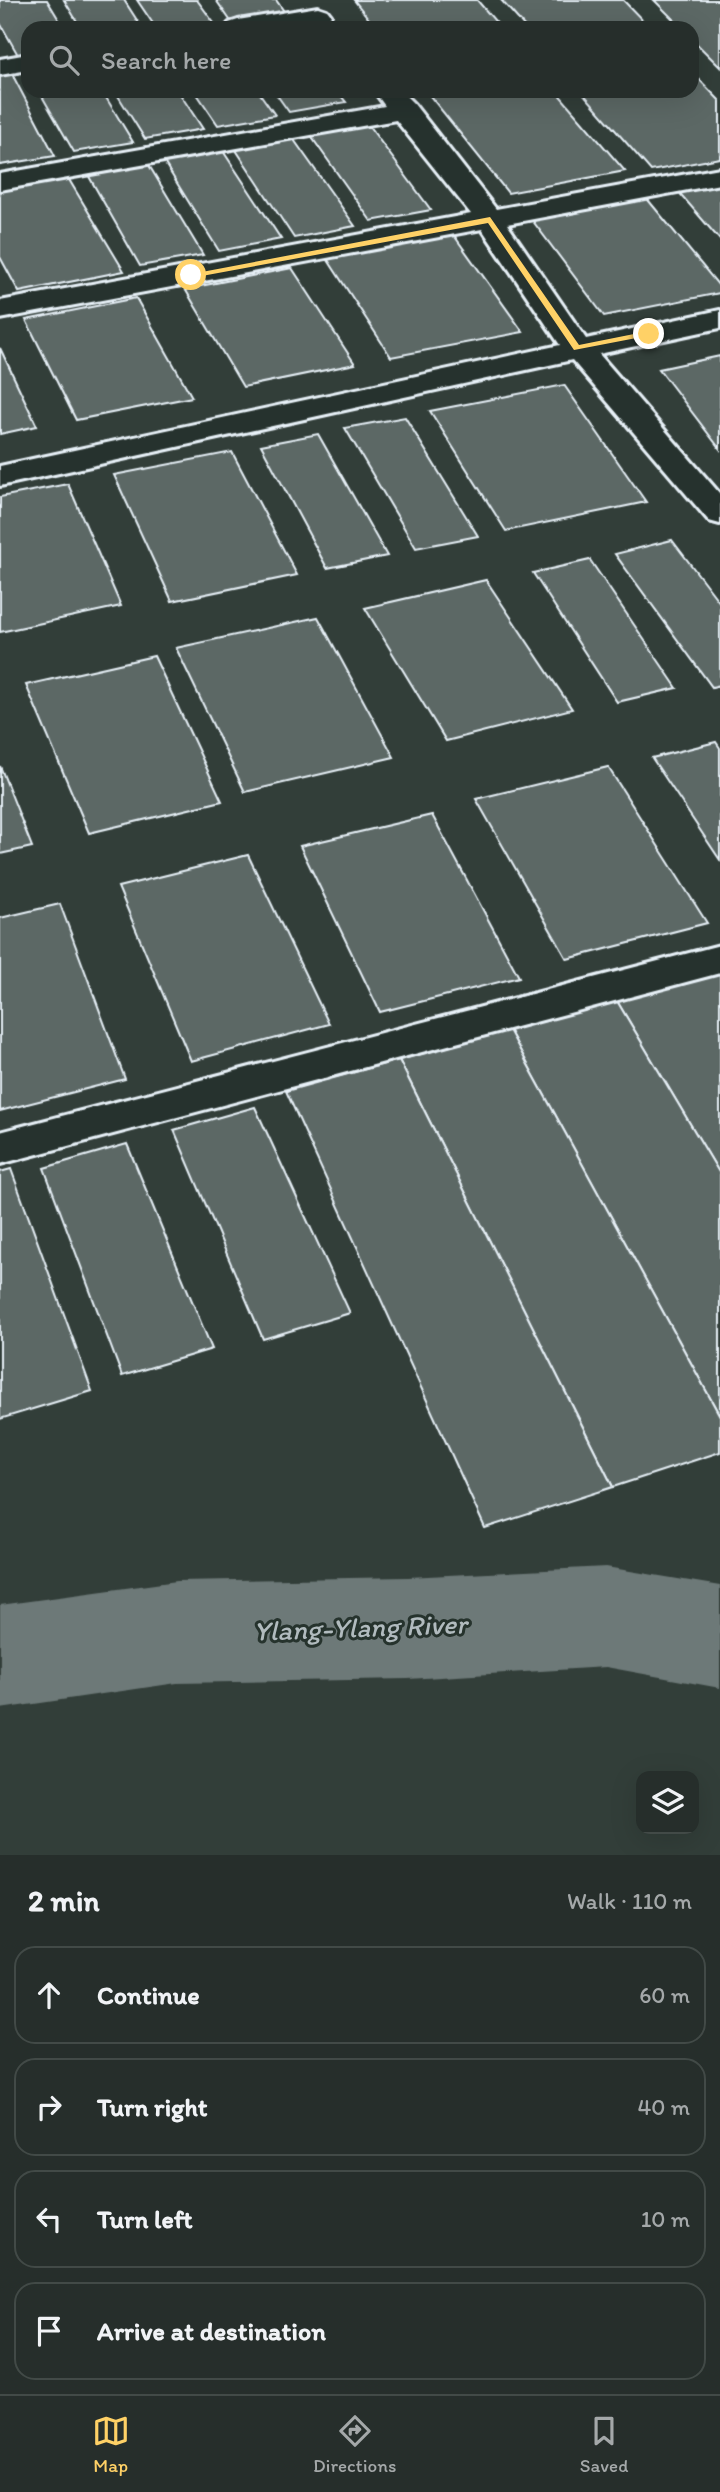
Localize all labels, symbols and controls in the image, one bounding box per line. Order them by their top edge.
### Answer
search box [21,21,699,98]
icon: search [45,41,83,79]
text: Search here [101,44,231,76]
route start [175,259,206,290]
route end [633,318,664,349]
water label: Ylang-Ylang River [253,1606,471,1648]
map controls [636,1771,699,1834]
button: layers [636,1771,699,1834]
text: 2 min [28,1882,99,1919]
text: Walk · 110 m [567,1887,692,1915]
icon: ahead [30,1976,68,2014]
text: Continue [97,1979,200,2011]
text: 60 m [639,1981,690,2009]
icon: right [30,2088,68,2126]
text: Turn right [97,2091,208,2123]
text: 40 m [637,2093,690,2121]
icon: left [30,2200,68,2238]
text: Turn left [97,2203,193,2235]
text: 10 m [641,2205,690,2233]
icon: arrive [30,2312,68,2350]
text: Arrive at destination [97,2315,326,2347]
tab: Map [92,2412,130,2477]
tab: Directions [313,2412,397,2477]
tab: Saved [580,2412,628,2477]

